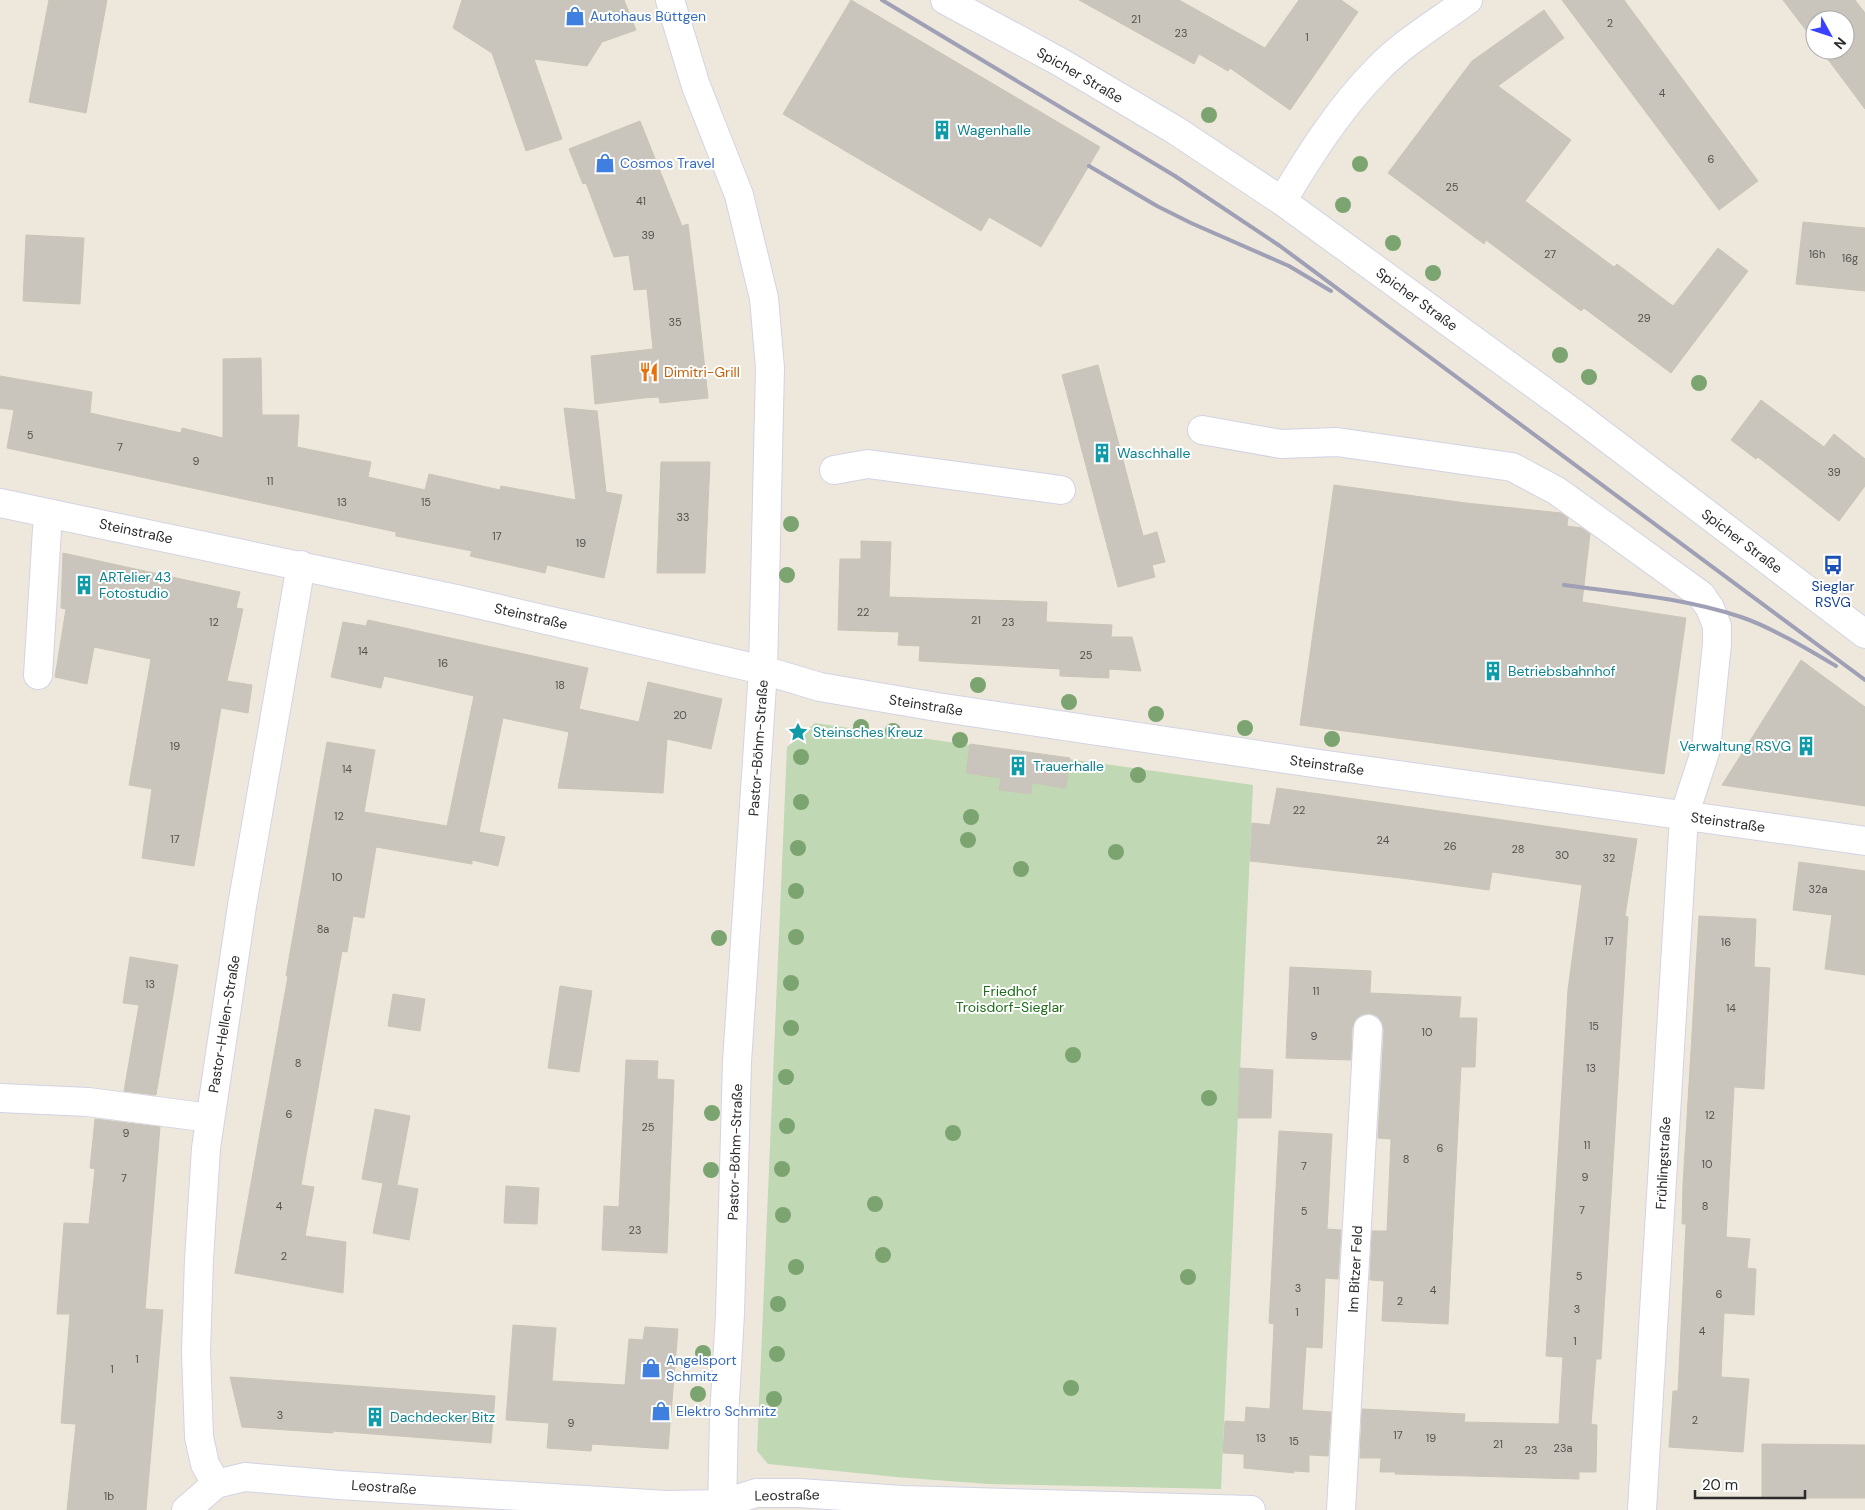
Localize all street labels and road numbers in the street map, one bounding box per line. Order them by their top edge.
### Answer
street label: Spicher Straße [1034,43,1126,107]
street label: Spicher Straße [1373,263,1461,335]
street label: Spicher Straße [1698,505,1786,577]
street label: Steinstraße [98,514,174,548]
street label: Steinstraße [493,599,569,633]
street label: Pastor-Böhm-Straße [744,679,772,817]
street label: Steinstraße [888,690,964,720]
street label: Steinstraße [1289,751,1365,779]
street label: Steinstraße [1690,808,1766,836]
street label: Pastor-Hellen-Straße [204,954,244,1094]
street label: Pastor-Böhm-Straße [724,1083,746,1221]
street label: Frühlingstraße [1652,1116,1674,1210]
street label: Im Bitzer Feld [1344,1225,1366,1313]
street label: Leostraße [351,1476,417,1498]
street label: Leostraße [754,1485,820,1505]

